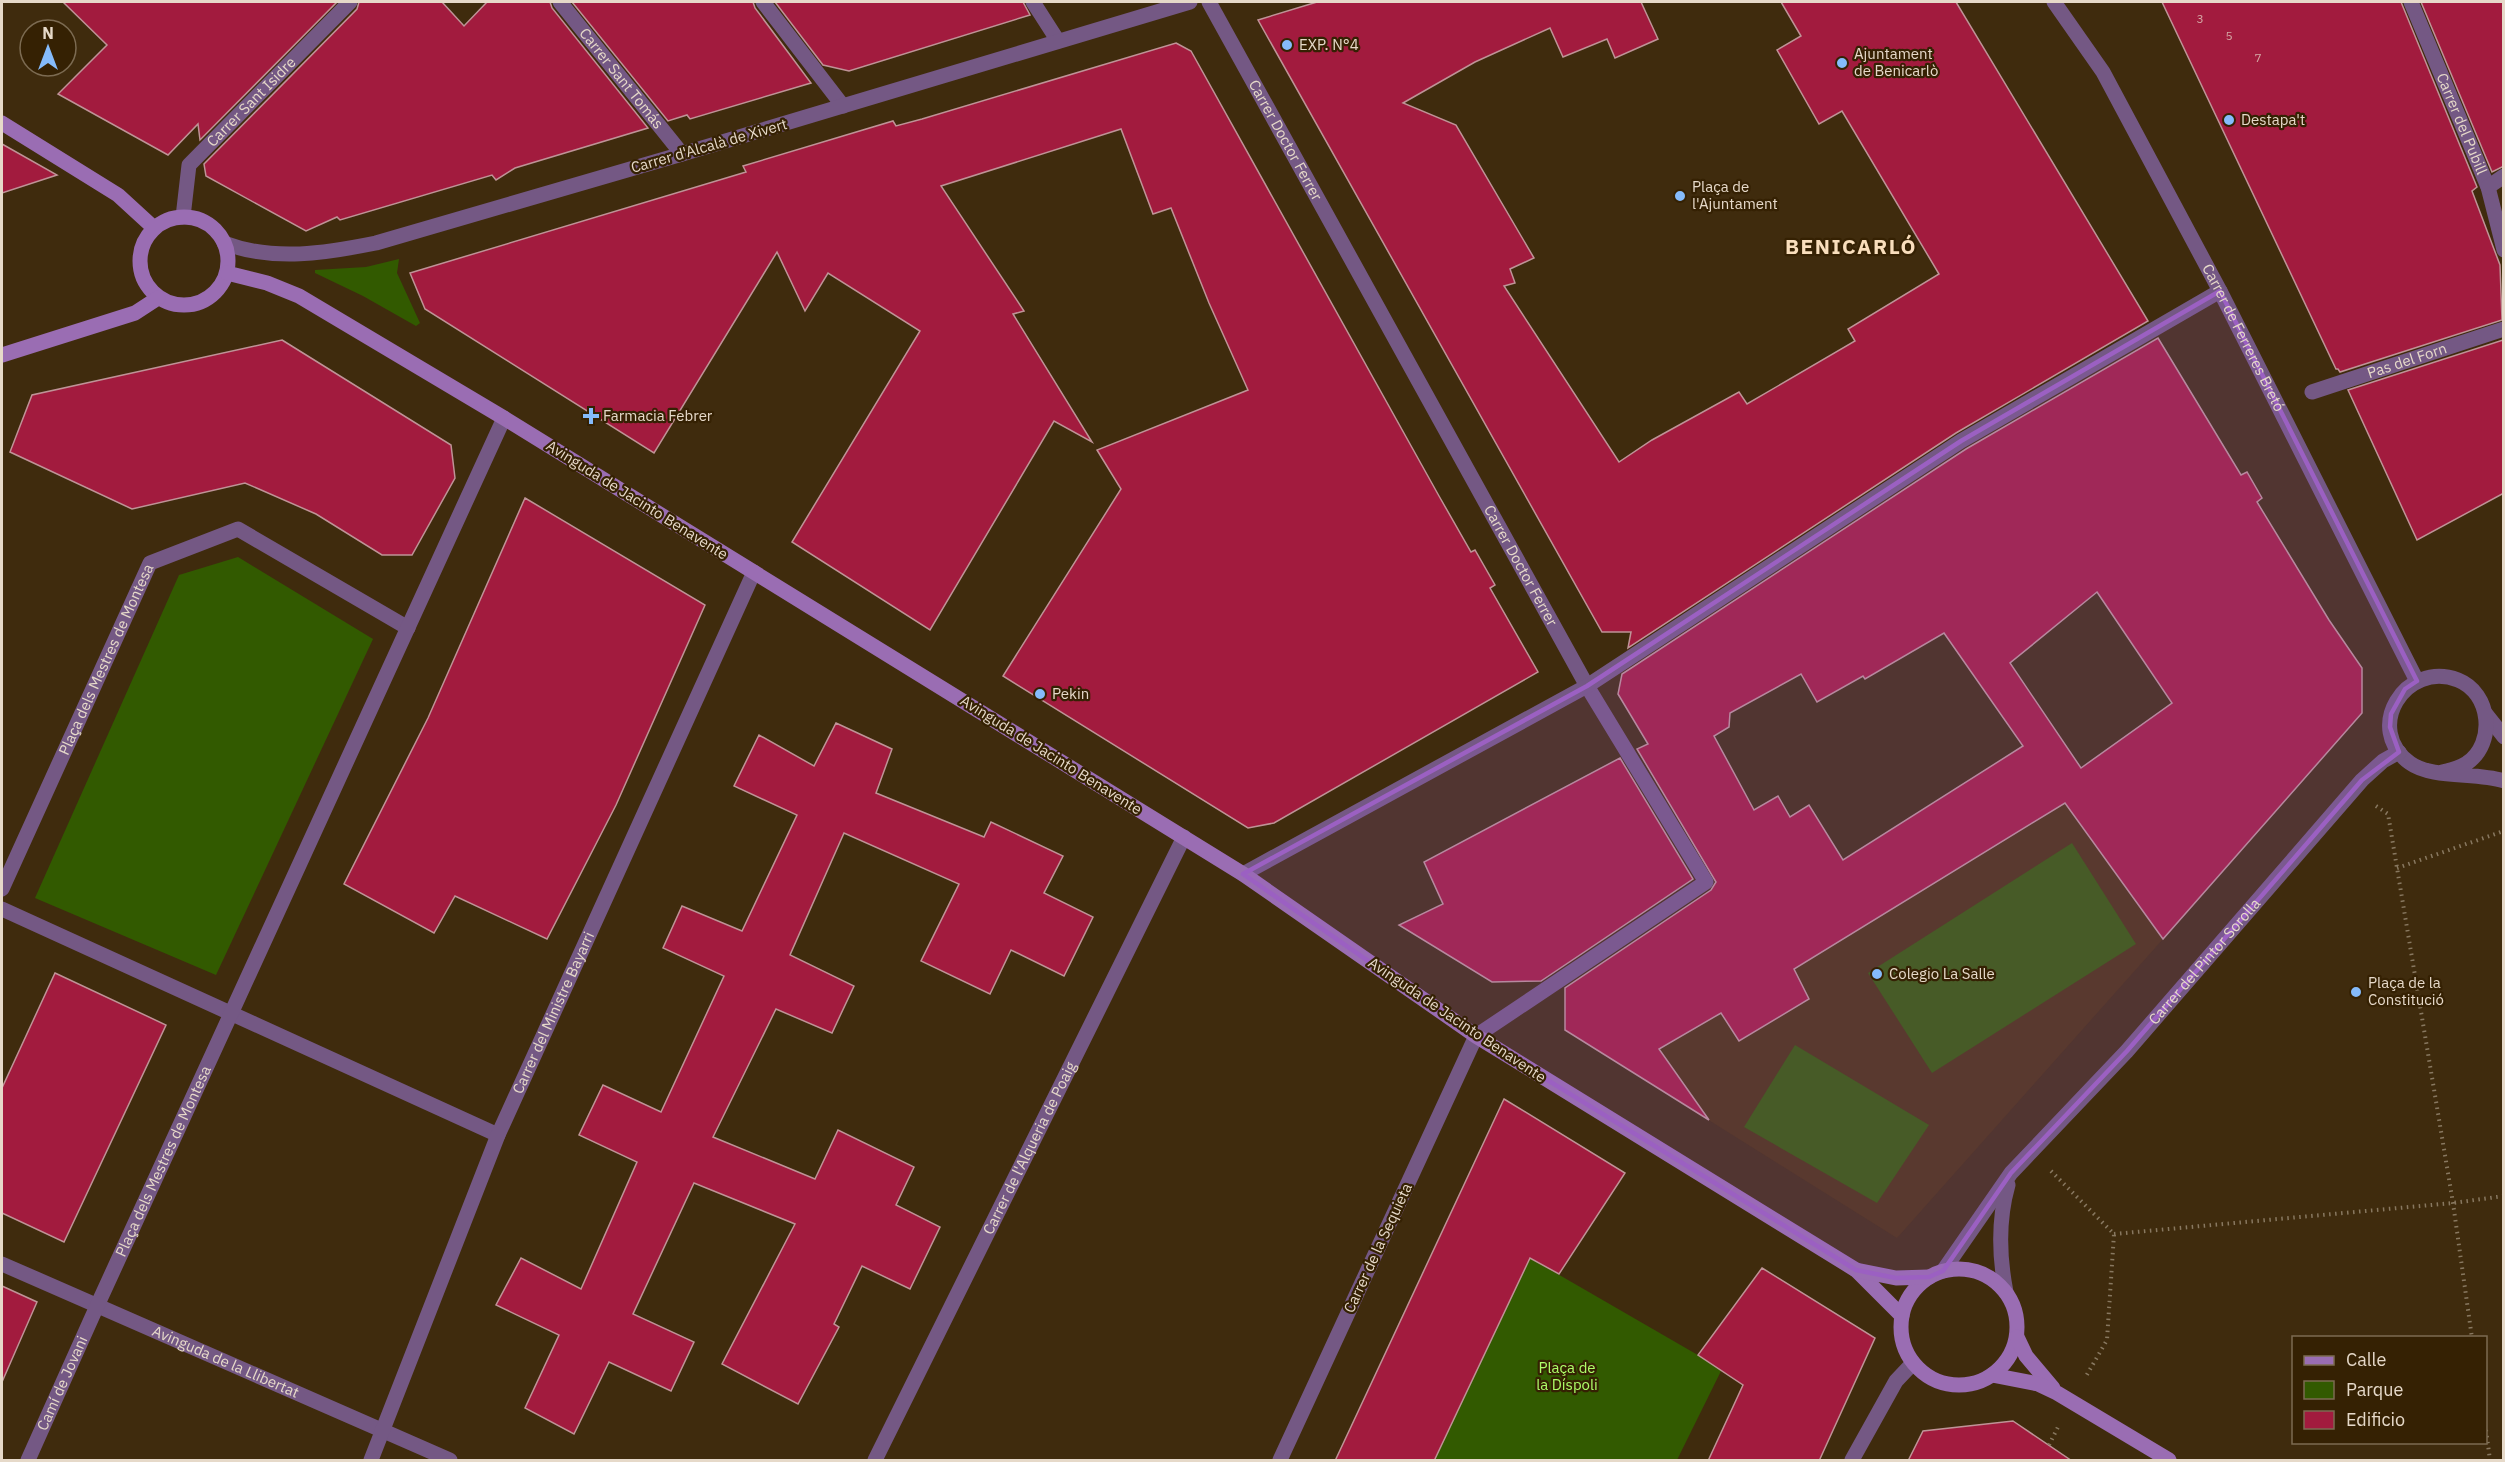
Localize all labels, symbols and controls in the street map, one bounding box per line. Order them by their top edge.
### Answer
house number: 3 [2196,11,2204,26]
north arrow [18,18,78,78]
text: N [42,23,54,43]
street label: Carrer Sant Tomás [575,24,668,132]
house number: 5 [2225,28,2233,43]
place label: EXP. N°4 [1299,35,1359,54]
marker: EXP. N°4 [1280,38,1294,52]
place label: Ajuntament de Benicarlò [1854,44,1938,80]
house number: 7 [2254,50,2262,65]
street label: Carrer Sant Isidre [202,53,300,151]
marker: Ajuntament de Benicarlò [1835,56,1849,70]
street label: Carrer del Pubill [2433,70,2492,177]
street label: Carrer Doctor Ferrer [1245,76,1327,204]
place label: Destapa't [2241,110,2305,129]
marker: Destapa't [2222,113,2236,127]
street label: Carrer d'Alcalà de Xivert [629,114,789,177]
place label: Plaça de l'Ajuntament [1692,177,1778,213]
marker: Plaça de l'Ajuntament [1673,189,1687,203]
district label: BENICARLÓ [1785,232,1917,260]
street label: Carrer de Ferreres Bretó [2198,260,2289,415]
street label: Pas del Forn [2365,338,2449,382]
place label: Farmacia Febrer [603,406,713,425]
marker: Farmacia Febrer [584,409,598,423]
street label: Avinguda de Jacinto Benavente [543,436,732,563]
street label: Carrer Doctor Ferrer [1480,502,1562,630]
street label: Plaça dels Mestres de Montesa [54,561,157,758]
place label: Pekin [1052,684,1089,703]
marker: Pekin [1033,687,1047,701]
street label: Avinguda de Jacinto Benavente [957,691,1146,818]
street label: Carrer del Pintor Sorolla [2144,894,2264,1028]
street label: Carrer del Ministre Bayarri [508,929,598,1097]
street label: Avinguda de Jacinto Benavente [1365,953,1550,1086]
place label: Colegio La Salle [1889,964,1995,983]
marker: Colegio La Salle [1870,967,1884,981]
place label: Plaça de la Constitució [2368,973,2444,1009]
marker: Plaça de la Constitució [2349,985,2363,999]
street label: Carrer de l'Alqueria de Poaig [978,1058,1080,1238]
street label: Plaça dels Mestres de Montesa [111,1062,215,1260]
street label: Carrer de la Sequieta [1339,1180,1416,1316]
street label: Avinguda de la Llibertat [149,1321,302,1402]
street label: Camí de Jovani [32,1333,91,1433]
legend [2292,1336,2487,1444]
text: Calle [2346,1348,2386,1371]
park label: Plaça de la Díspoli [1536,1358,1598,1394]
text: Parque [2346,1378,2404,1401]
text: Edificio [2346,1408,2405,1431]

